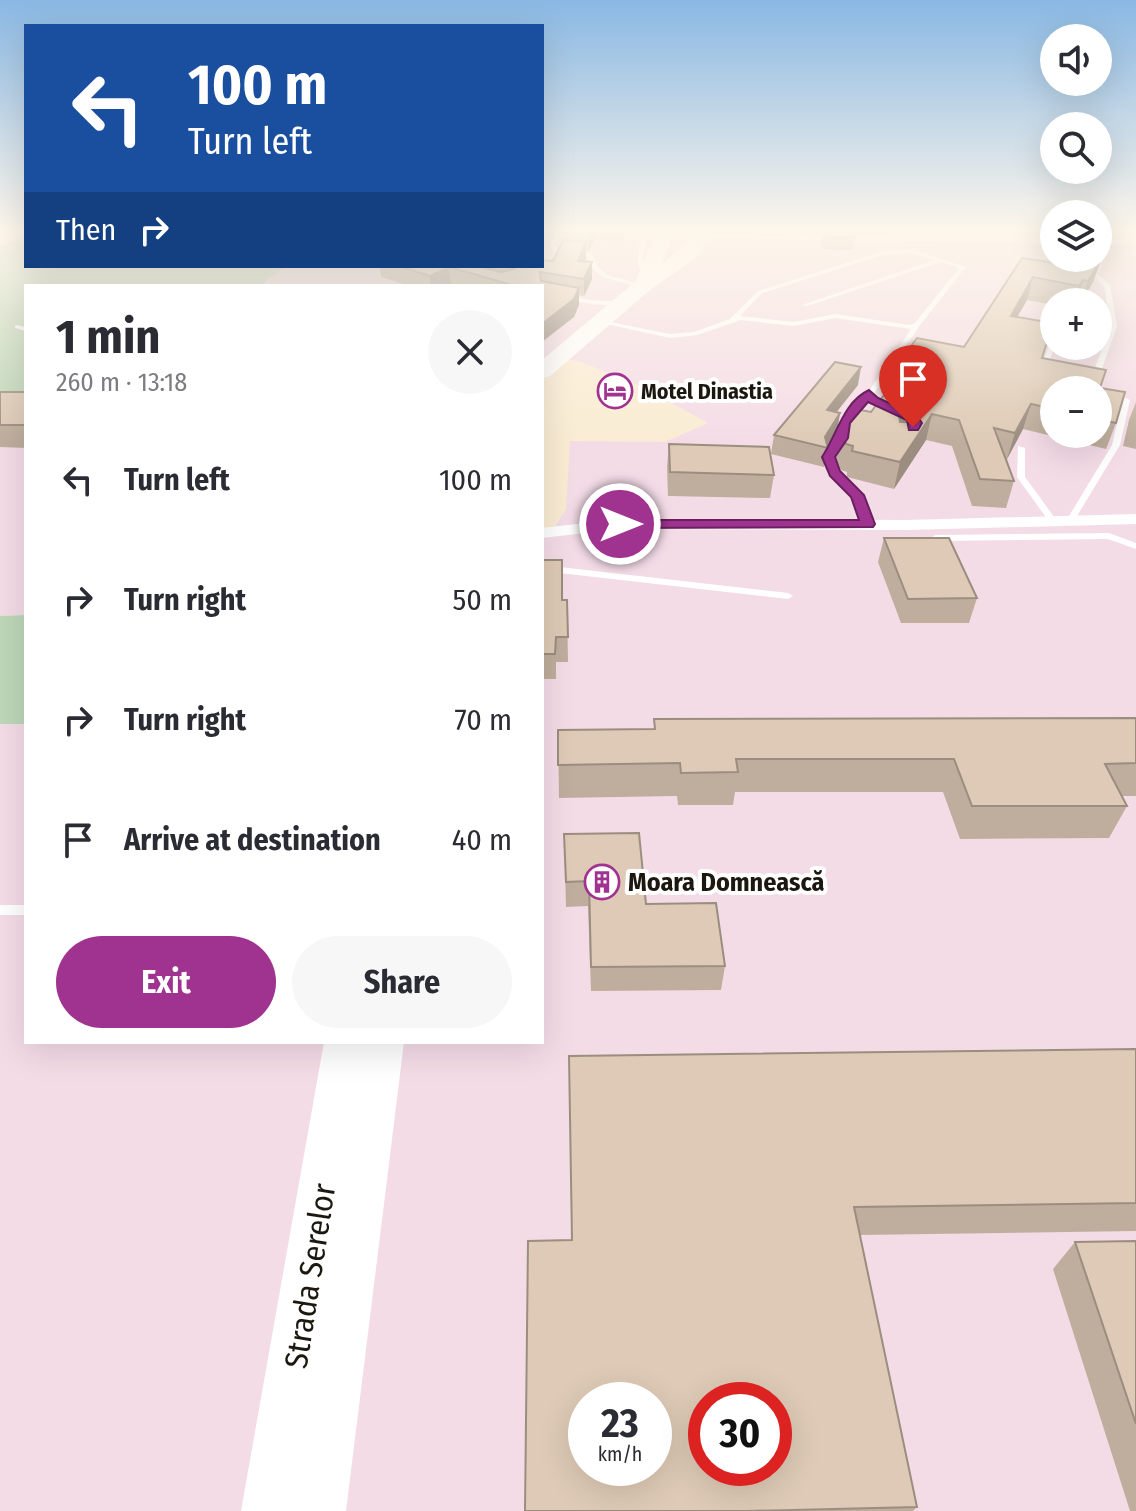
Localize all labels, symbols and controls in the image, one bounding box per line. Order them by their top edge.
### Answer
map controls [1040,24,1112,448]
button: sound [1040,24,1112,96]
text: 100 m [188,52,327,119]
icon: left [56,56,160,160]
button: search [1040,112,1112,184]
text: Turn left [188,120,312,164]
button: layers [1040,200,1112,272]
icon: right [132,208,176,252]
text: Then [56,212,116,248]
button: + [1040,288,1112,360]
text: 1 min [56,308,161,366]
button: close [428,310,512,394]
pin [879,345,947,427]
icon: arrive [891,357,935,401]
text: 260 m · 13:18 [56,367,187,398]
hotel icon: Motel Dinastia [596,372,634,410]
button: − [1040,376,1112,448]
place label: Motel Dinastia [641,378,773,405]
icon: left [56,458,100,502]
text: Turn left [124,462,230,498]
text: 100 m [439,462,512,498]
position arrow [578,482,662,566]
icon: right [56,578,100,622]
text: Turn right [124,582,246,618]
text: 50 m [452,582,512,618]
icon: right [56,698,100,742]
text: Turn right [124,702,246,738]
text: 70 m [454,702,512,738]
icon: arrive [56,818,100,862]
text: Arrive at destination [124,822,381,858]
text: 40 m [452,822,512,858]
building icon: Moara Domnească [583,863,621,901]
place label: Moara Domnească [628,867,824,898]
button: Exit [56,936,276,1028]
button: Share [292,936,512,1028]
street label: Strada Serelor [277,1181,343,1371]
speed limit sign: 30 [688,1382,792,1486]
text: 23 [601,1400,639,1448]
text: km/h [598,1442,642,1466]

